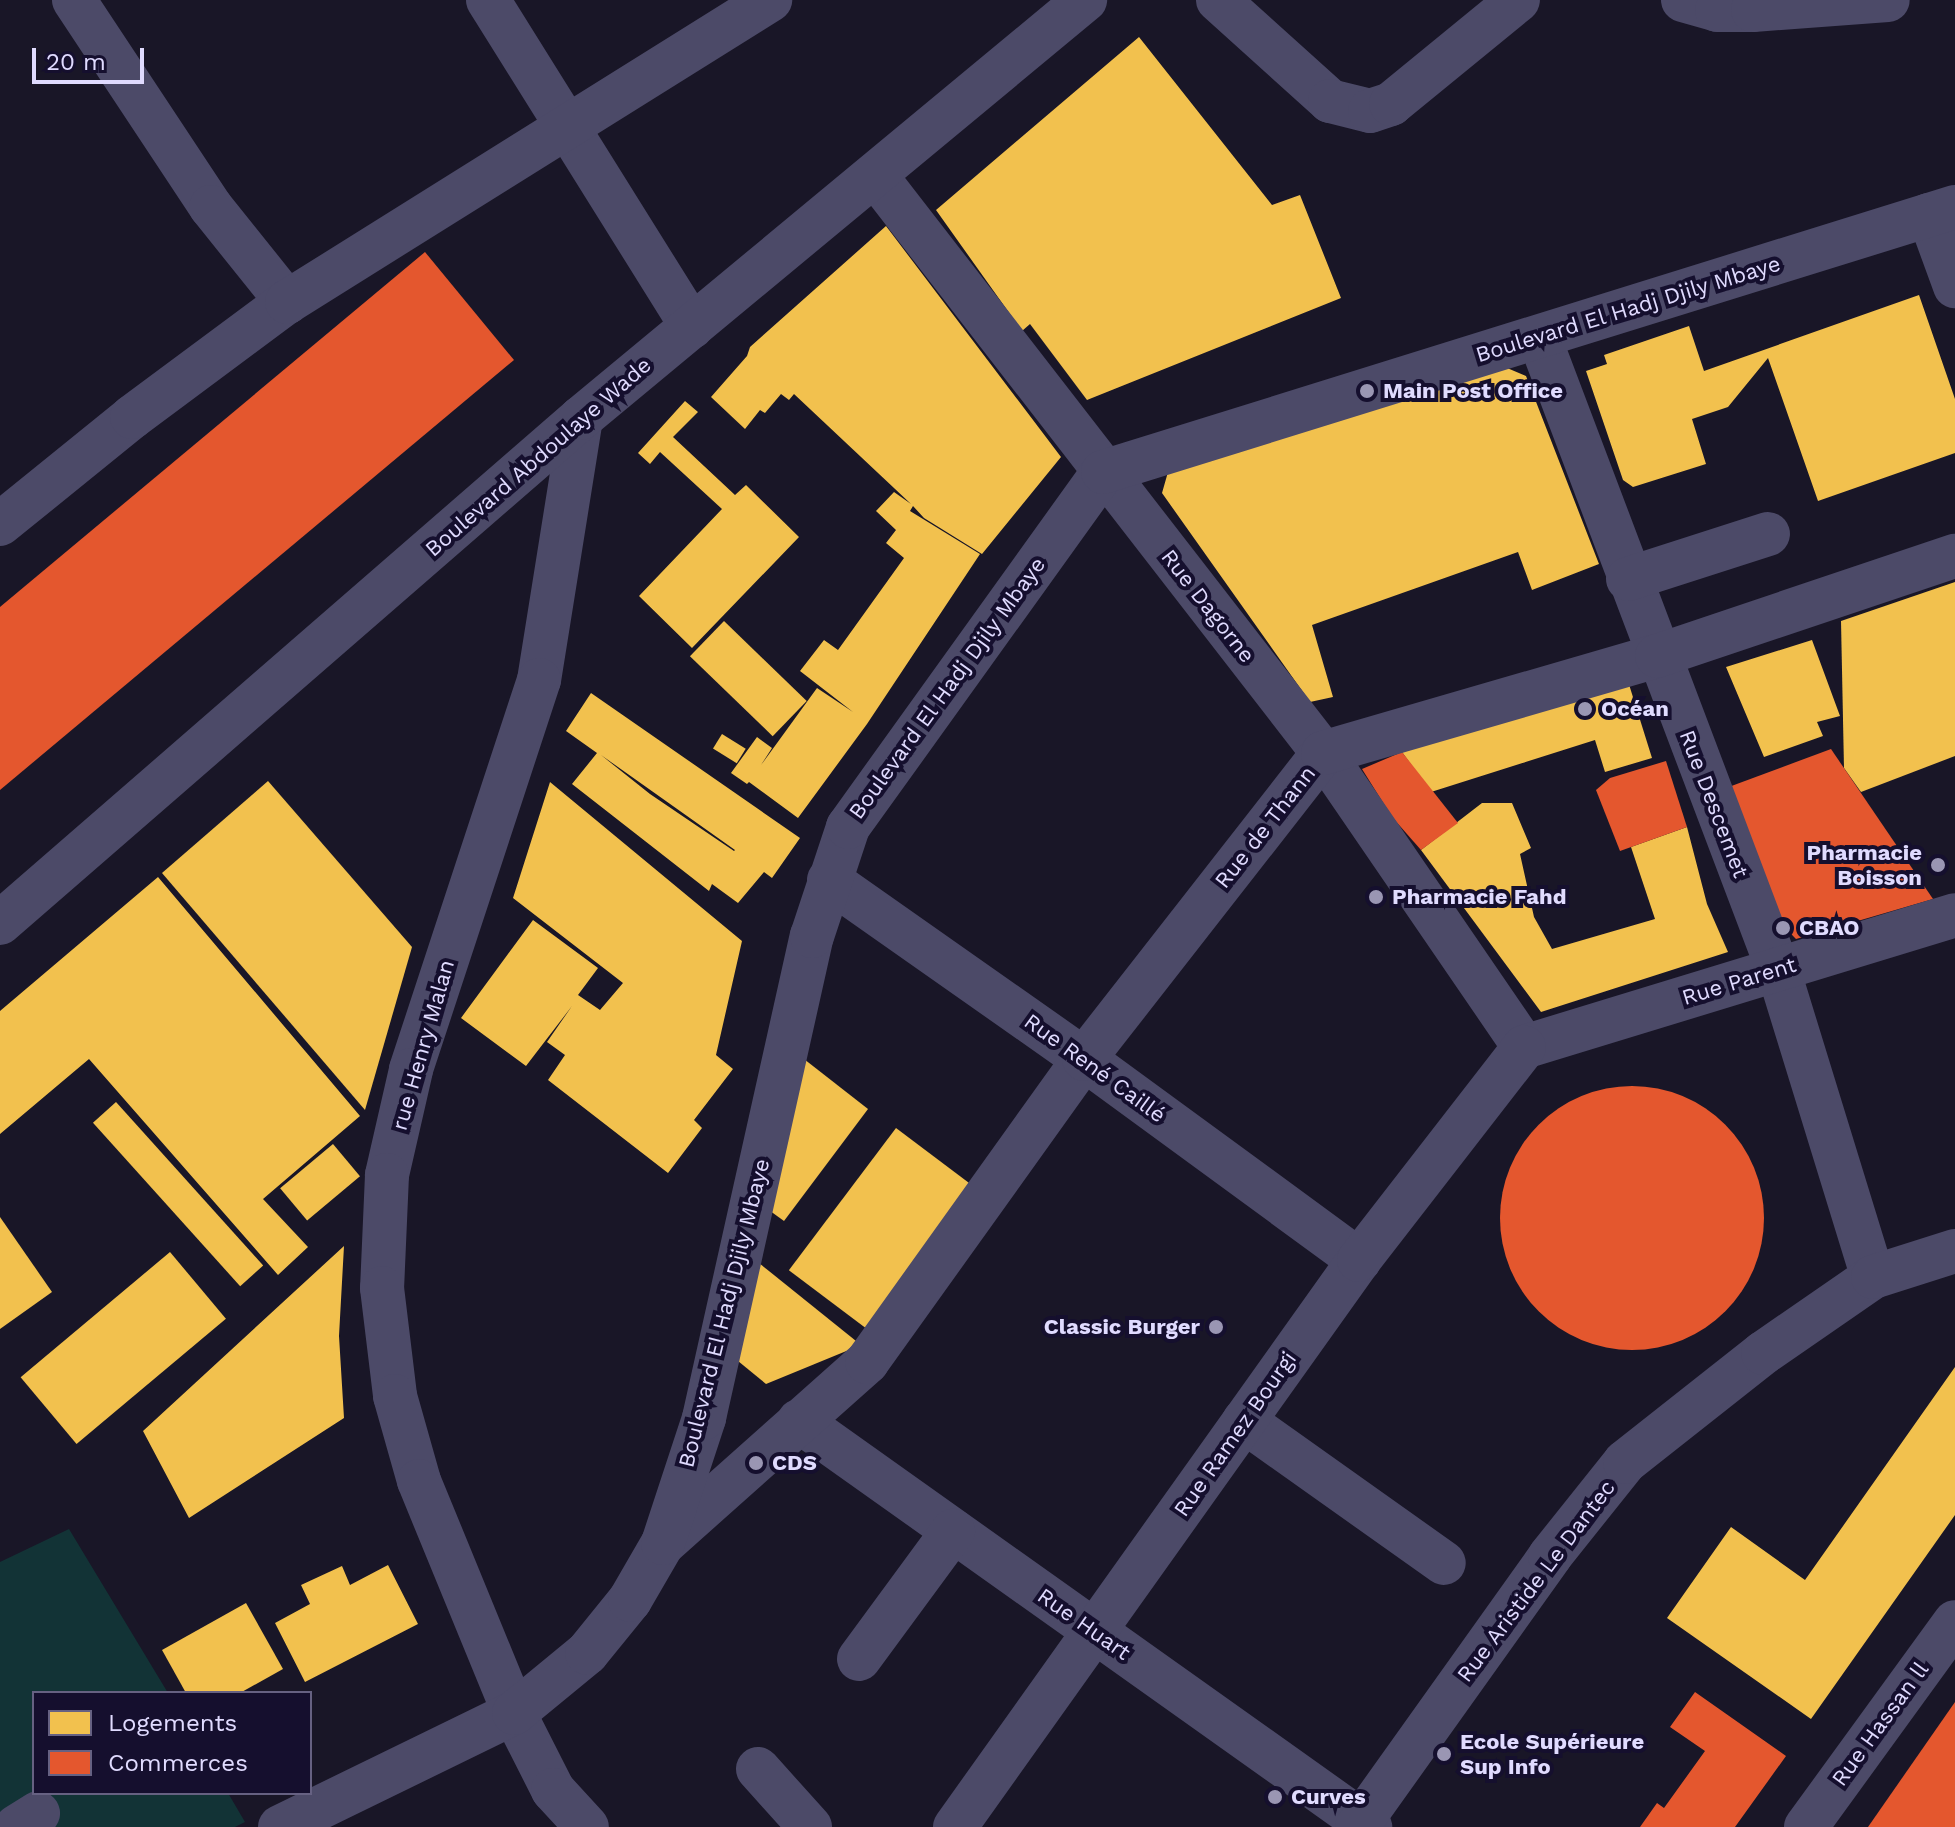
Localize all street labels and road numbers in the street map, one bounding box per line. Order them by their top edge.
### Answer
street label: Boulevard El Hadj Djily Mbaye [1472,250,1784,368]
street label: Boulevard Abdoulaye Wade [419,351,657,563]
street label: Rue Dagorne [1156,544,1260,668]
street label: Boulevard El Hadj Djily Mbaye [843,551,1051,825]
street label: Rue Descemet [1674,727,1754,881]
street label: Rue de Thann [1209,760,1321,894]
street label: Rue Parent [1679,951,1799,1011]
street label: rue Henry Malan [386,956,460,1134]
street label: Rue René Caillé [1019,1008,1171,1128]
street label: Boulevard El Hadj Djily Mbaye [673,1155,775,1471]
street label: Rue Ramez Bourgi [1168,1346,1302,1522]
street label: Rue Aristide Le Dantec [1451,1474,1621,1688]
street label: Rue Huart [1032,1582,1136,1666]
street label: Rue Hassan ll [1826,1657,1934,1791]

